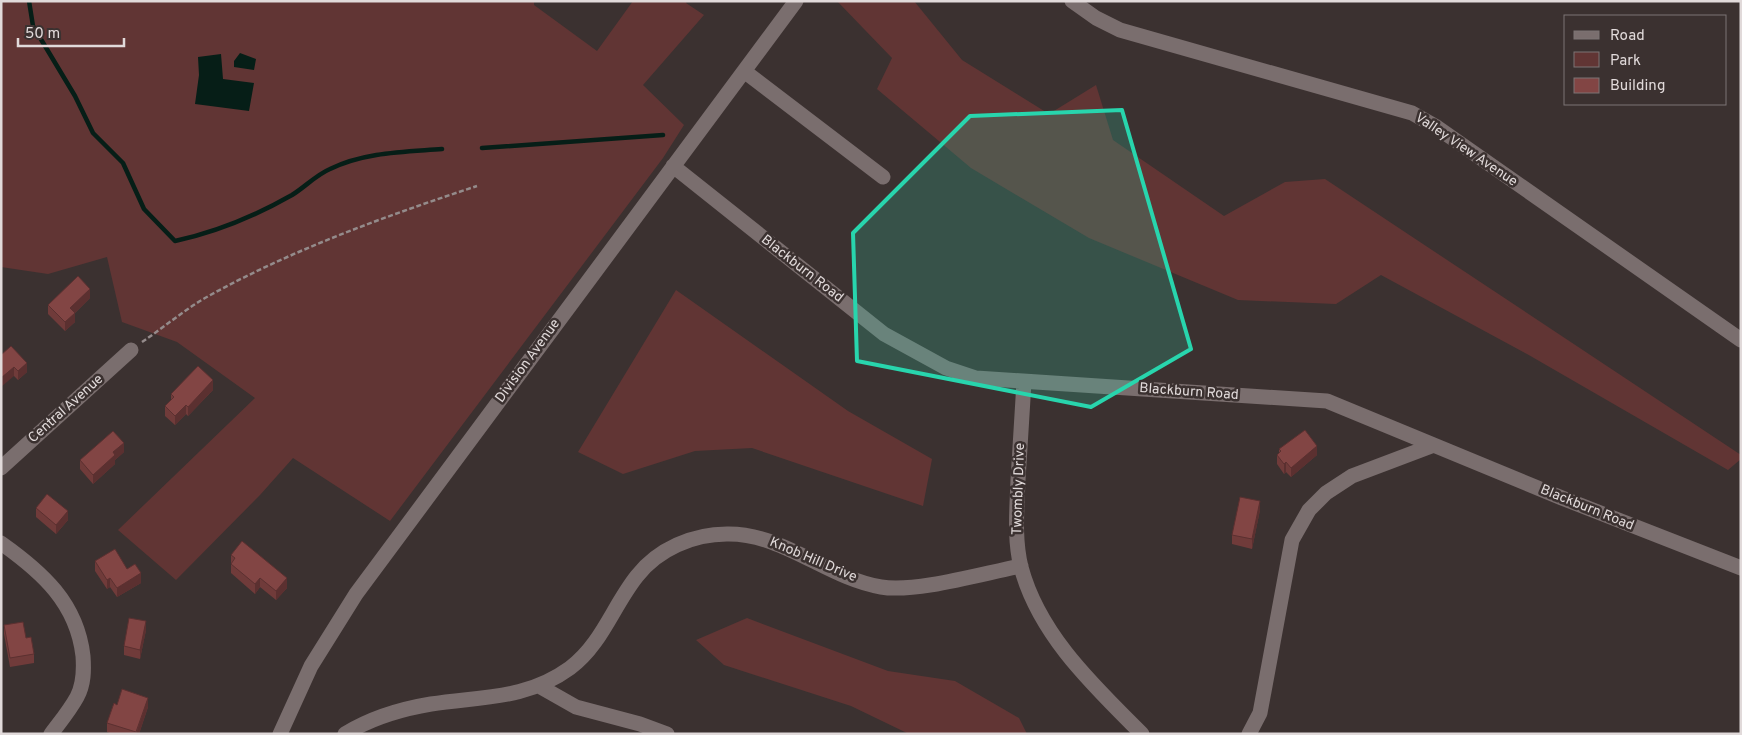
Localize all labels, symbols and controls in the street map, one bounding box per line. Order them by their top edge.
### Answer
scale bar [18,15,124,47]
legend [1564,15,1727,105]
text: 50 m [25,25,60,44]
text: Road [1610,27,1645,46]
text: Park [1610,52,1641,71]
text: Building [1610,77,1665,96]
street label: Valley View Avenue [1412,109,1520,191]
street label: Blackburn Road [757,232,847,306]
street label: Division Avenue [492,316,564,406]
street label: Central Avenue [25,371,107,447]
street label: Blackburn Road [1139,380,1239,404]
street label: Twombly Drive [1009,442,1029,536]
street label: Blackburn Road [1538,481,1636,535]
street label: Knob Hill Drive [767,534,859,586]

